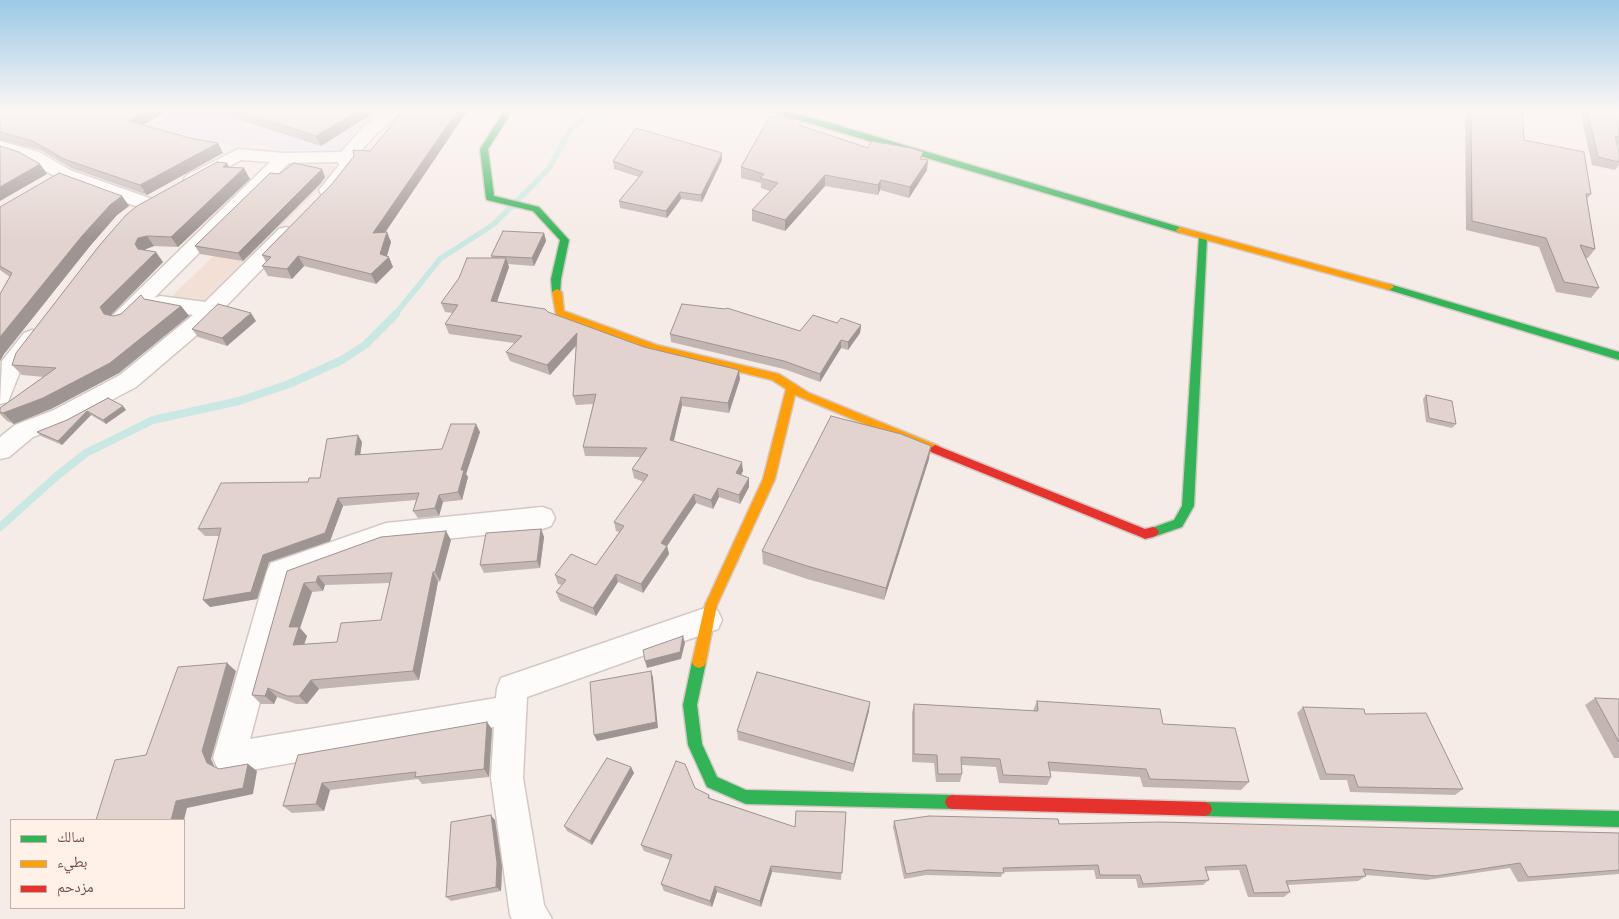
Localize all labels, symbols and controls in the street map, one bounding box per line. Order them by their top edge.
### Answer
legend [10,819,185,909]
text: سالك [57,827,85,845]
text: بطيء [57,852,87,870]
text: مزدحم [57,877,94,895]

